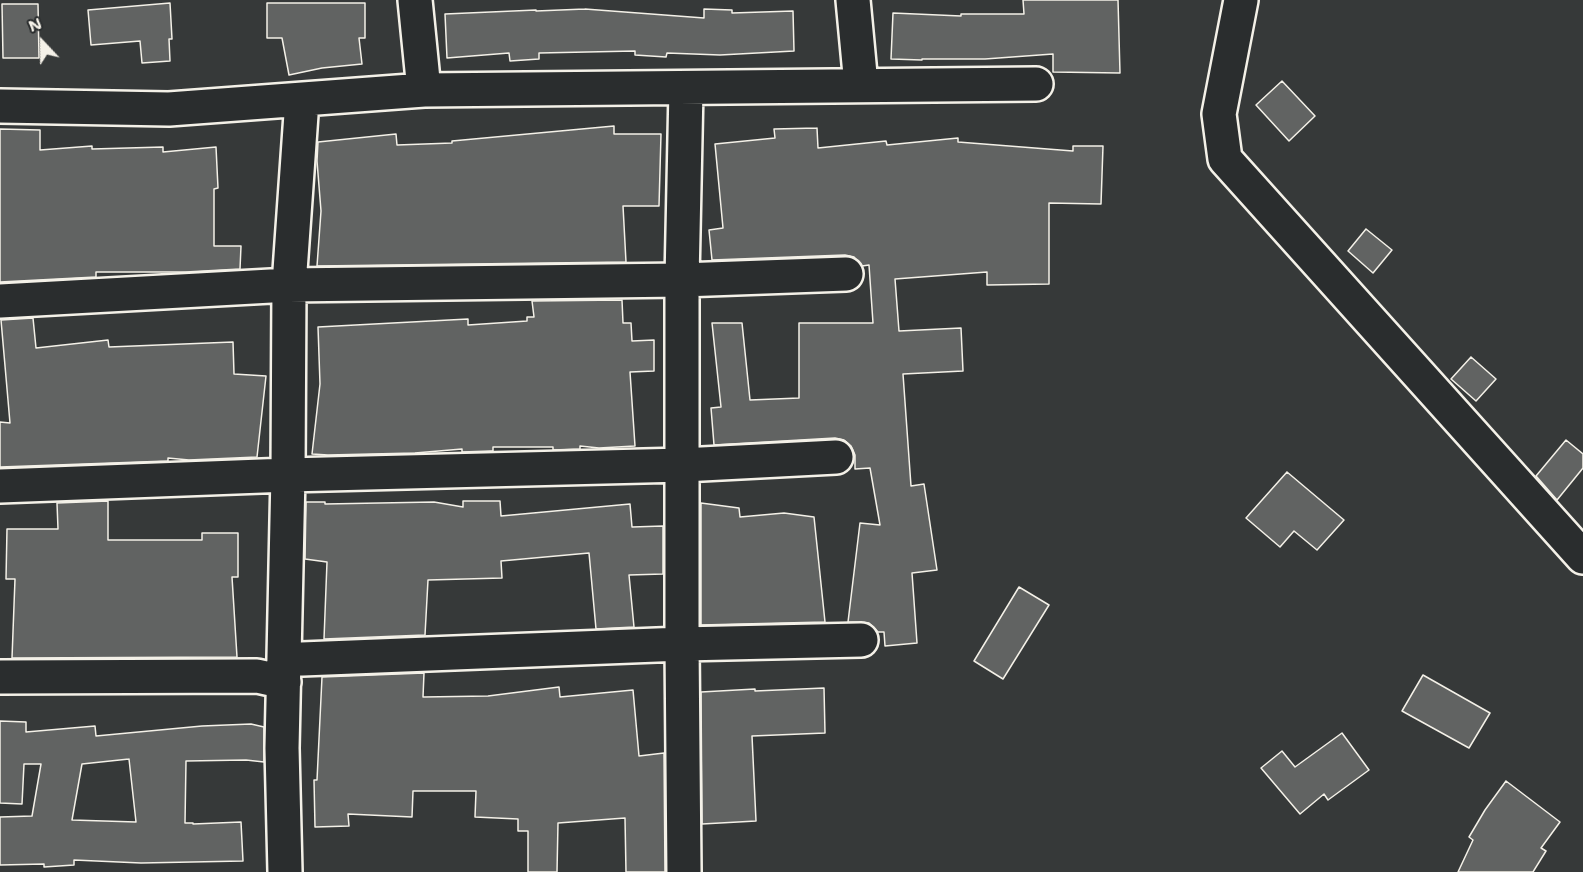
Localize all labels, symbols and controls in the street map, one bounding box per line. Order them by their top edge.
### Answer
north arrow [12,12,72,72]
text: N [25,13,45,37]

